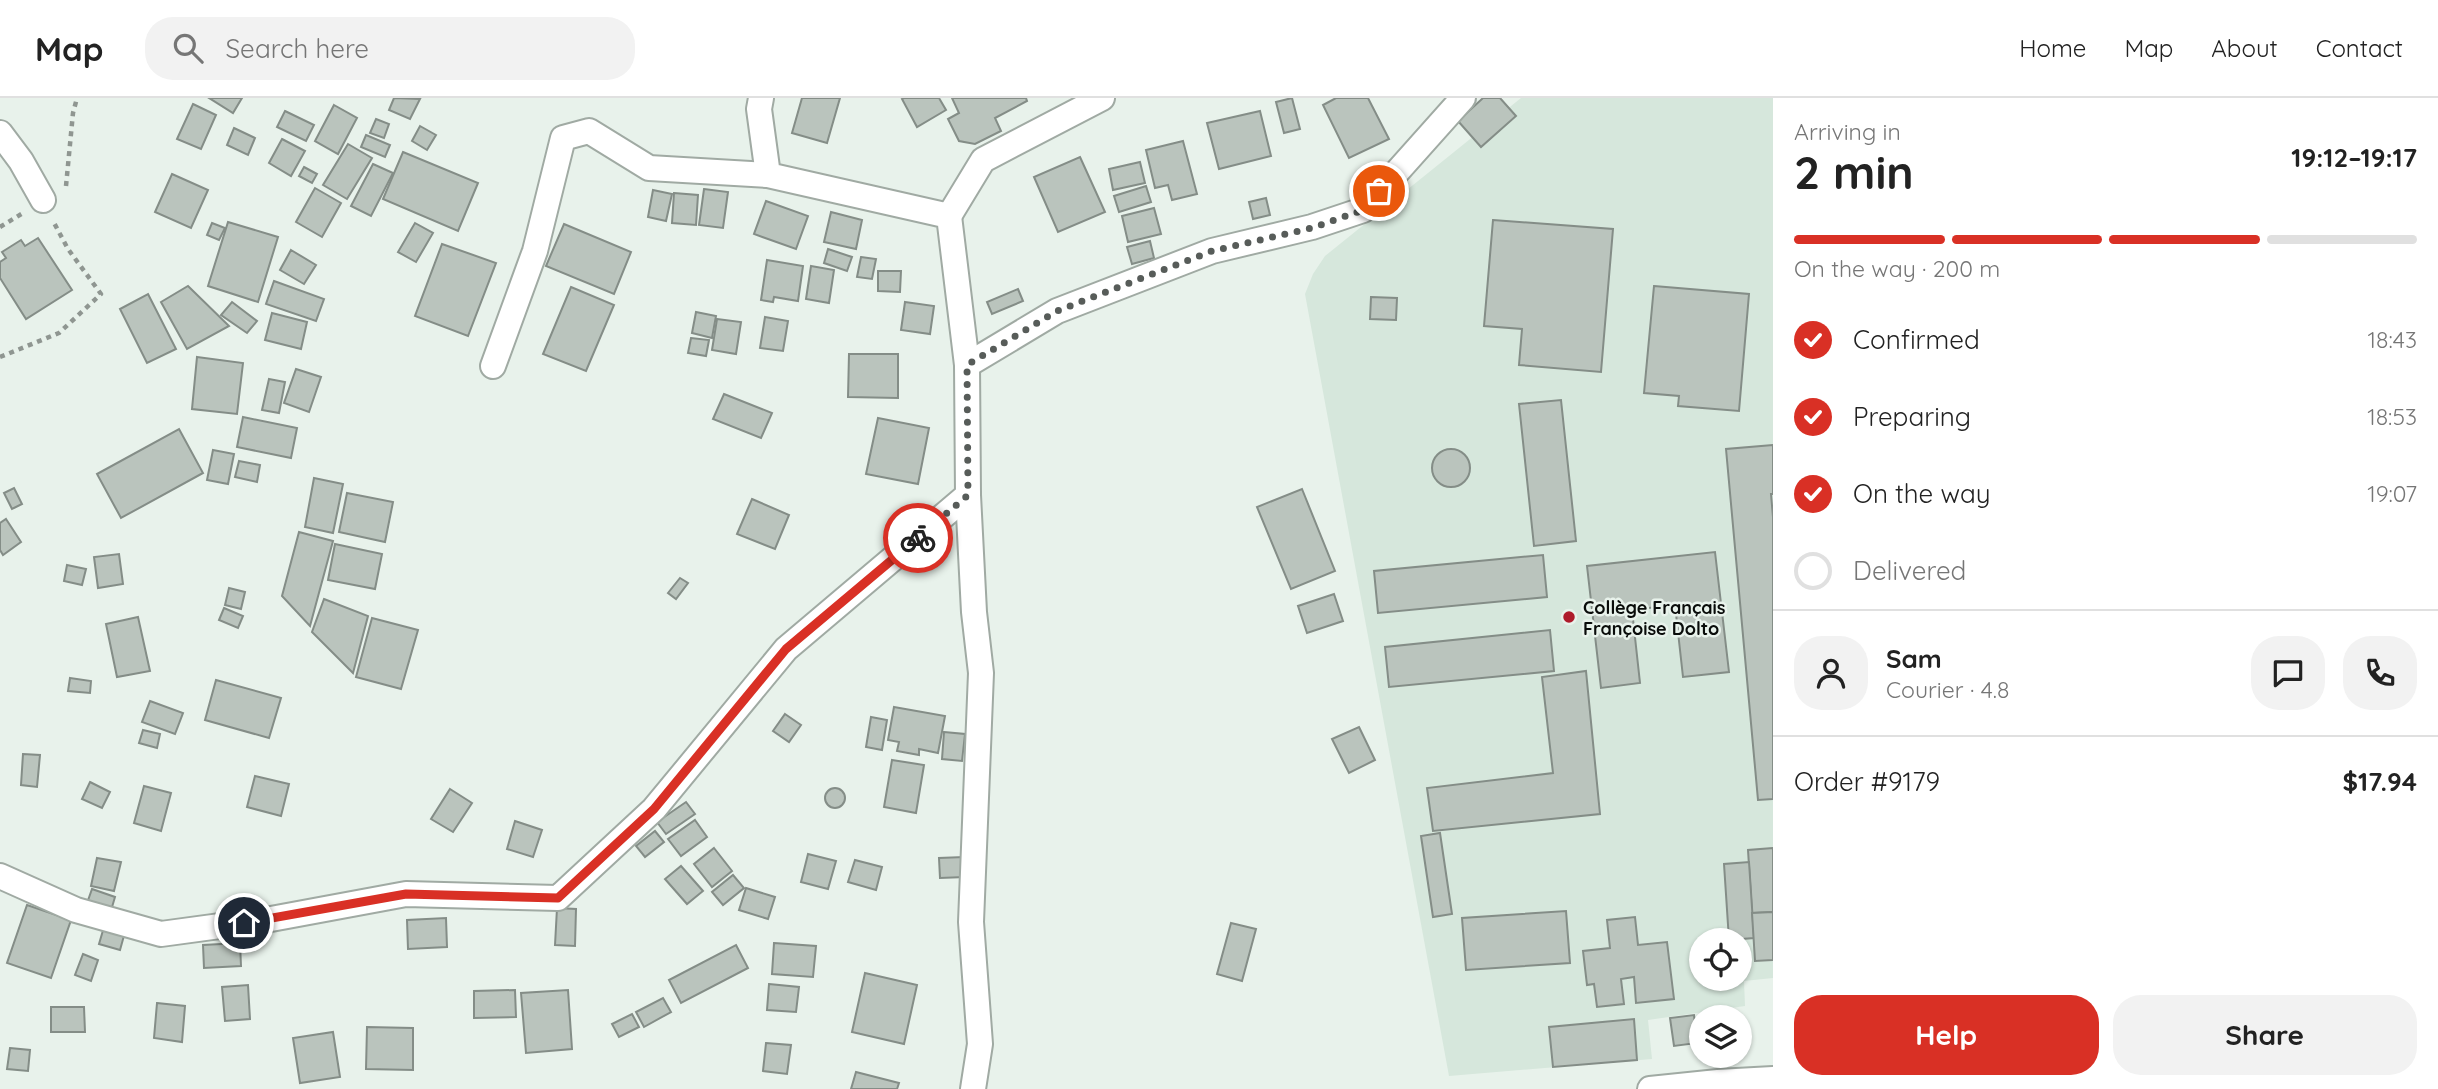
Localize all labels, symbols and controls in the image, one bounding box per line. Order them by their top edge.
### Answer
search box [145,17,635,80]
text: Map [35,28,103,69]
icon: search [169,29,207,67]
text: Search here [225,32,369,65]
text: Home [2019,33,2086,63]
text: Map [2124,33,2173,63]
text: About [2211,33,2278,63]
text: Contact [2316,33,2403,63]
text: Arriving in [1794,117,1901,146]
text: 19:12–19:17 [2291,141,2417,174]
text: 2 min [1794,143,1914,201]
pin [1349,161,1409,221]
icon: bag [1360,172,1398,210]
text: On the way · 200 m [1794,254,2000,283]
icon: check [1794,321,1832,359]
text: Confirmed [1853,323,1980,356]
text: 18:43 [2368,325,2417,354]
icon: check [1794,398,1832,436]
text: Preparing [1853,400,1971,433]
text: 18:53 [2367,402,2417,431]
icon: check [1794,475,1832,513]
text: On the way [1853,477,1991,510]
text: 19:07 [2367,479,2417,508]
courier [883,503,953,573]
icon: bike [899,519,937,557]
text: Delivered [1853,554,1966,587]
place label: Collège Français Françoise Dolto [1583,596,1726,640]
marker: Collège Français Françoise Dolto [1561,609,1577,625]
button: person [1794,636,1868,710]
button: chat [2251,636,2325,710]
button: phone [2343,636,2417,710]
text: Sam [1886,642,1942,675]
text: Courier · 4.8 [1886,675,2009,704]
text: Order #9179 [1794,765,1940,798]
text: $17.94 [2342,765,2417,798]
pin [214,893,274,953]
icon: home [225,904,263,942]
map controls [1689,928,1752,1068]
button: locate [1689,928,1752,991]
button: Help [1794,995,2099,1075]
button: Share [2113,995,2417,1075]
button: layers [1689,1005,1752,1068]

